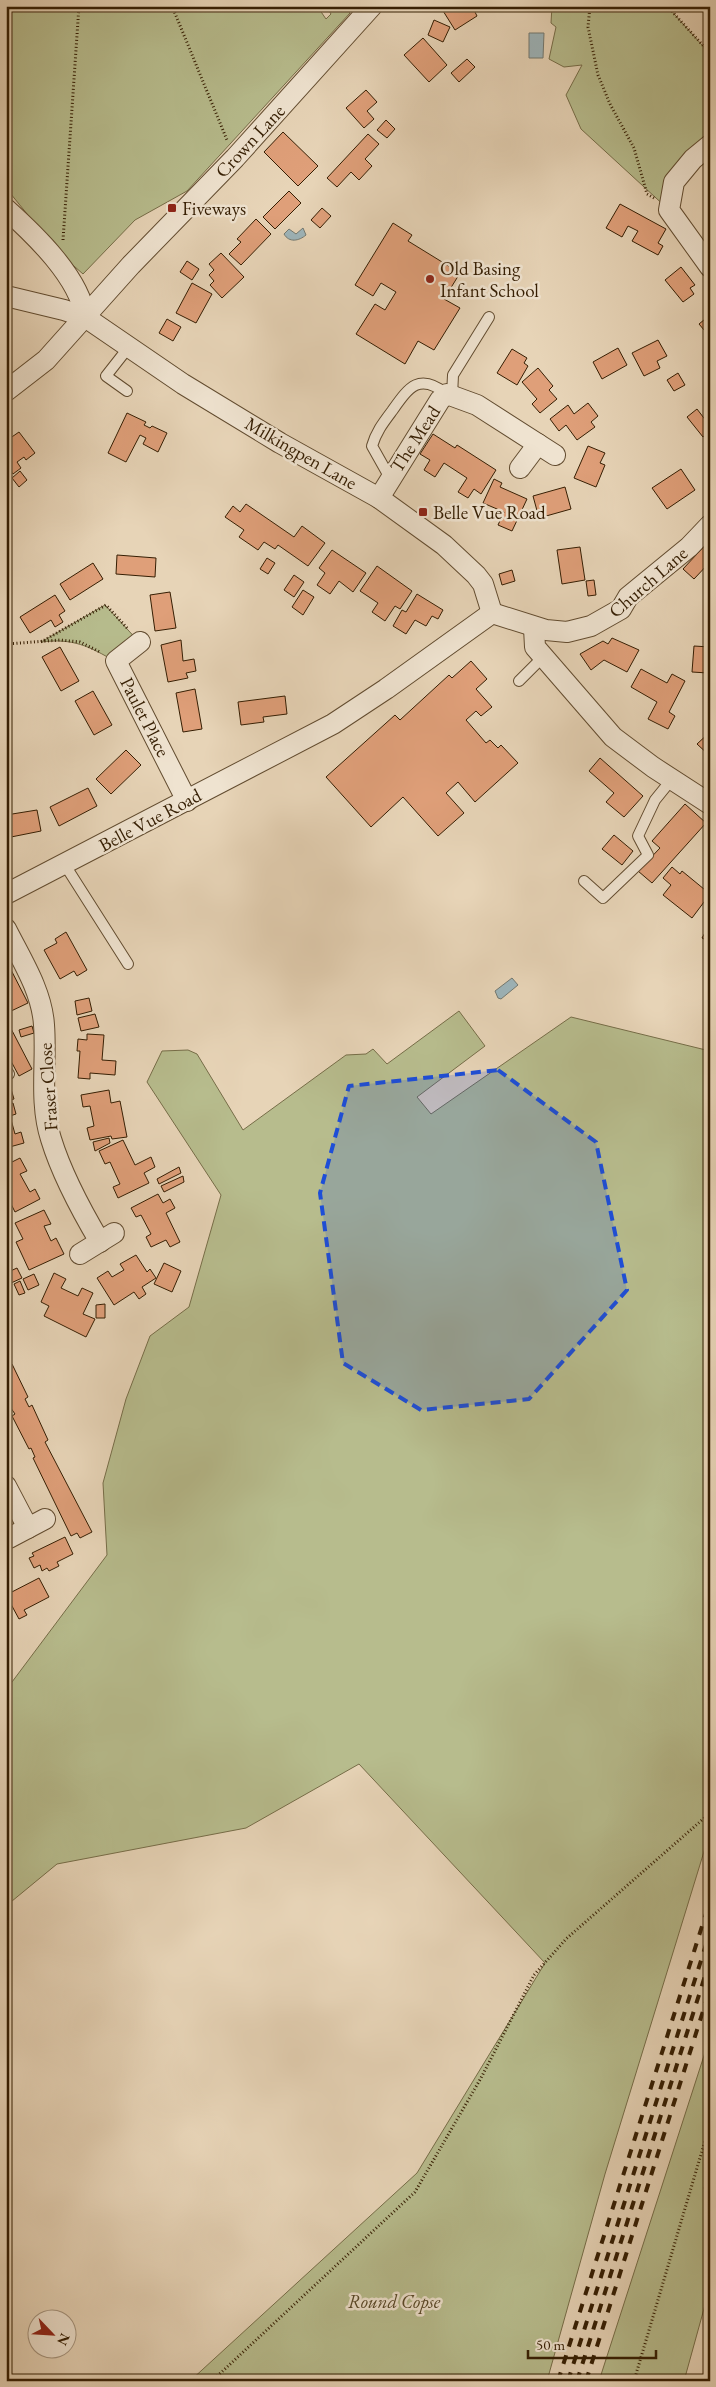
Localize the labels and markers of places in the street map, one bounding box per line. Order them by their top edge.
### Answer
place label: Fiveways [182,196,246,221]
marker: Fiveways [166,202,178,214]
place label: Old Basing Infant School [440,256,539,303]
marker: Old Basing Infant School [424,273,436,285]
place label: Belle Vue Road [433,500,546,525]
marker: Belle Vue Road [417,506,429,518]

